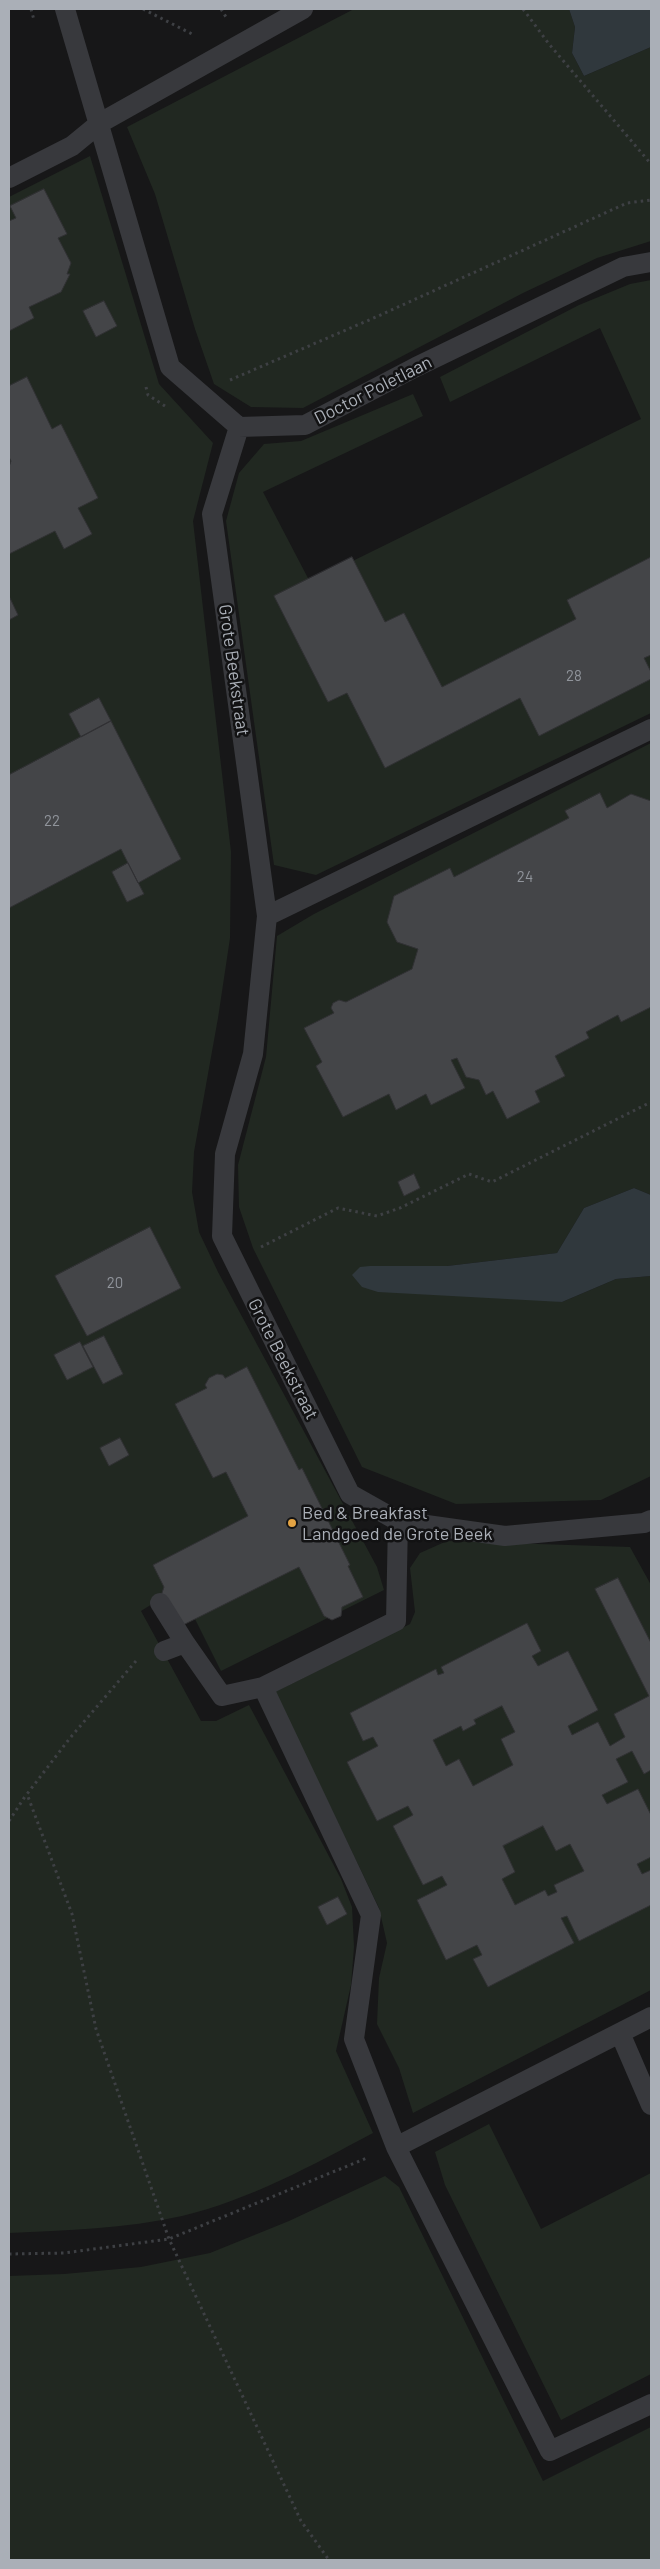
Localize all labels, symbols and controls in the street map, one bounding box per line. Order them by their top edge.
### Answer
street label: Doctor Poletlaan [311,351,435,429]
street label: Grote Beekstraat [214,603,254,737]
house number: 28 [566,667,582,685]
house number: 22 [44,812,60,830]
house number: 24 [517,868,533,886]
house number: 20 [107,1274,123,1292]
street label: Grote Beekstraat [243,1295,323,1423]
place label: Bed & Breakfast Landgoed de Grote Beek [302,1502,492,1545]
marker: Bed & Breakfast Landgoed de Grote Beek [286,1517,298,1529]

